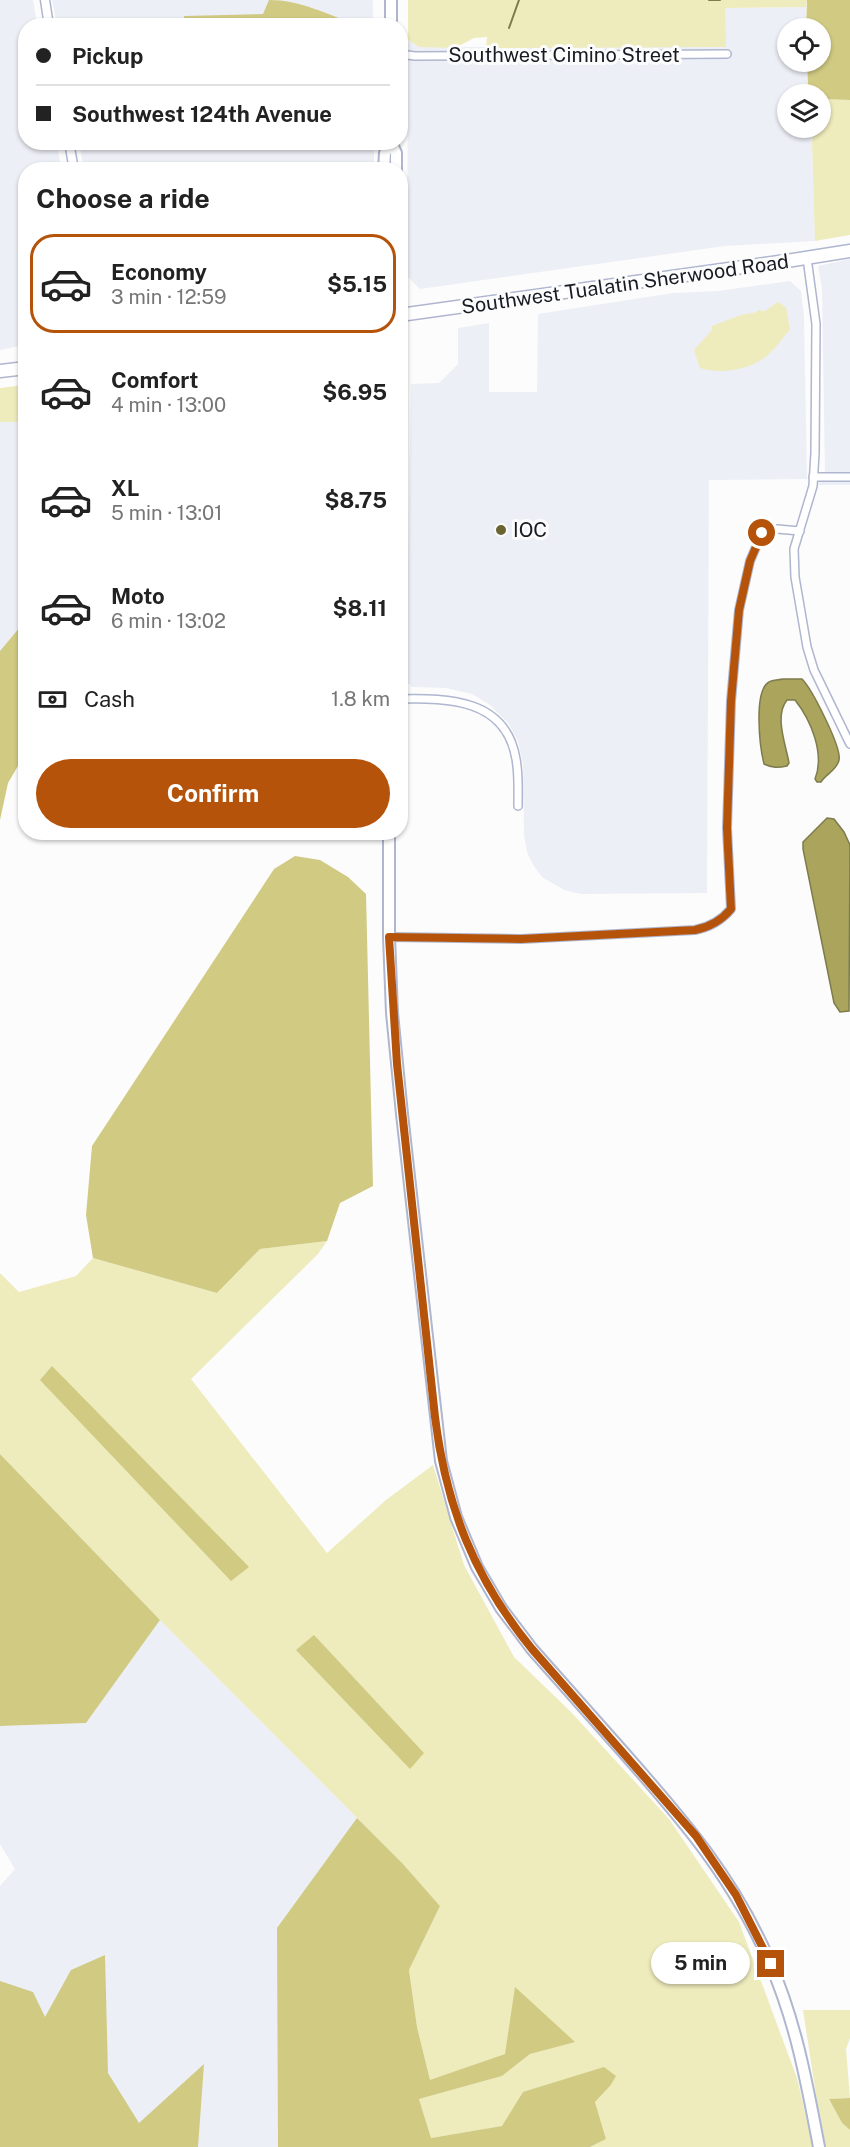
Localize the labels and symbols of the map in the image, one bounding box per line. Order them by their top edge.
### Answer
street label: Southwest Cimino Street [448,43,680,67]
street label: Southwest Tualatin Sherwood Road [460,249,790,319]
place label: IOC [513,518,547,542]
route start [748,519,775,546]
marker: IOC [494,523,508,537]
callout: 5 min [651,1943,750,1985]
route end [757,1950,784,1977]

